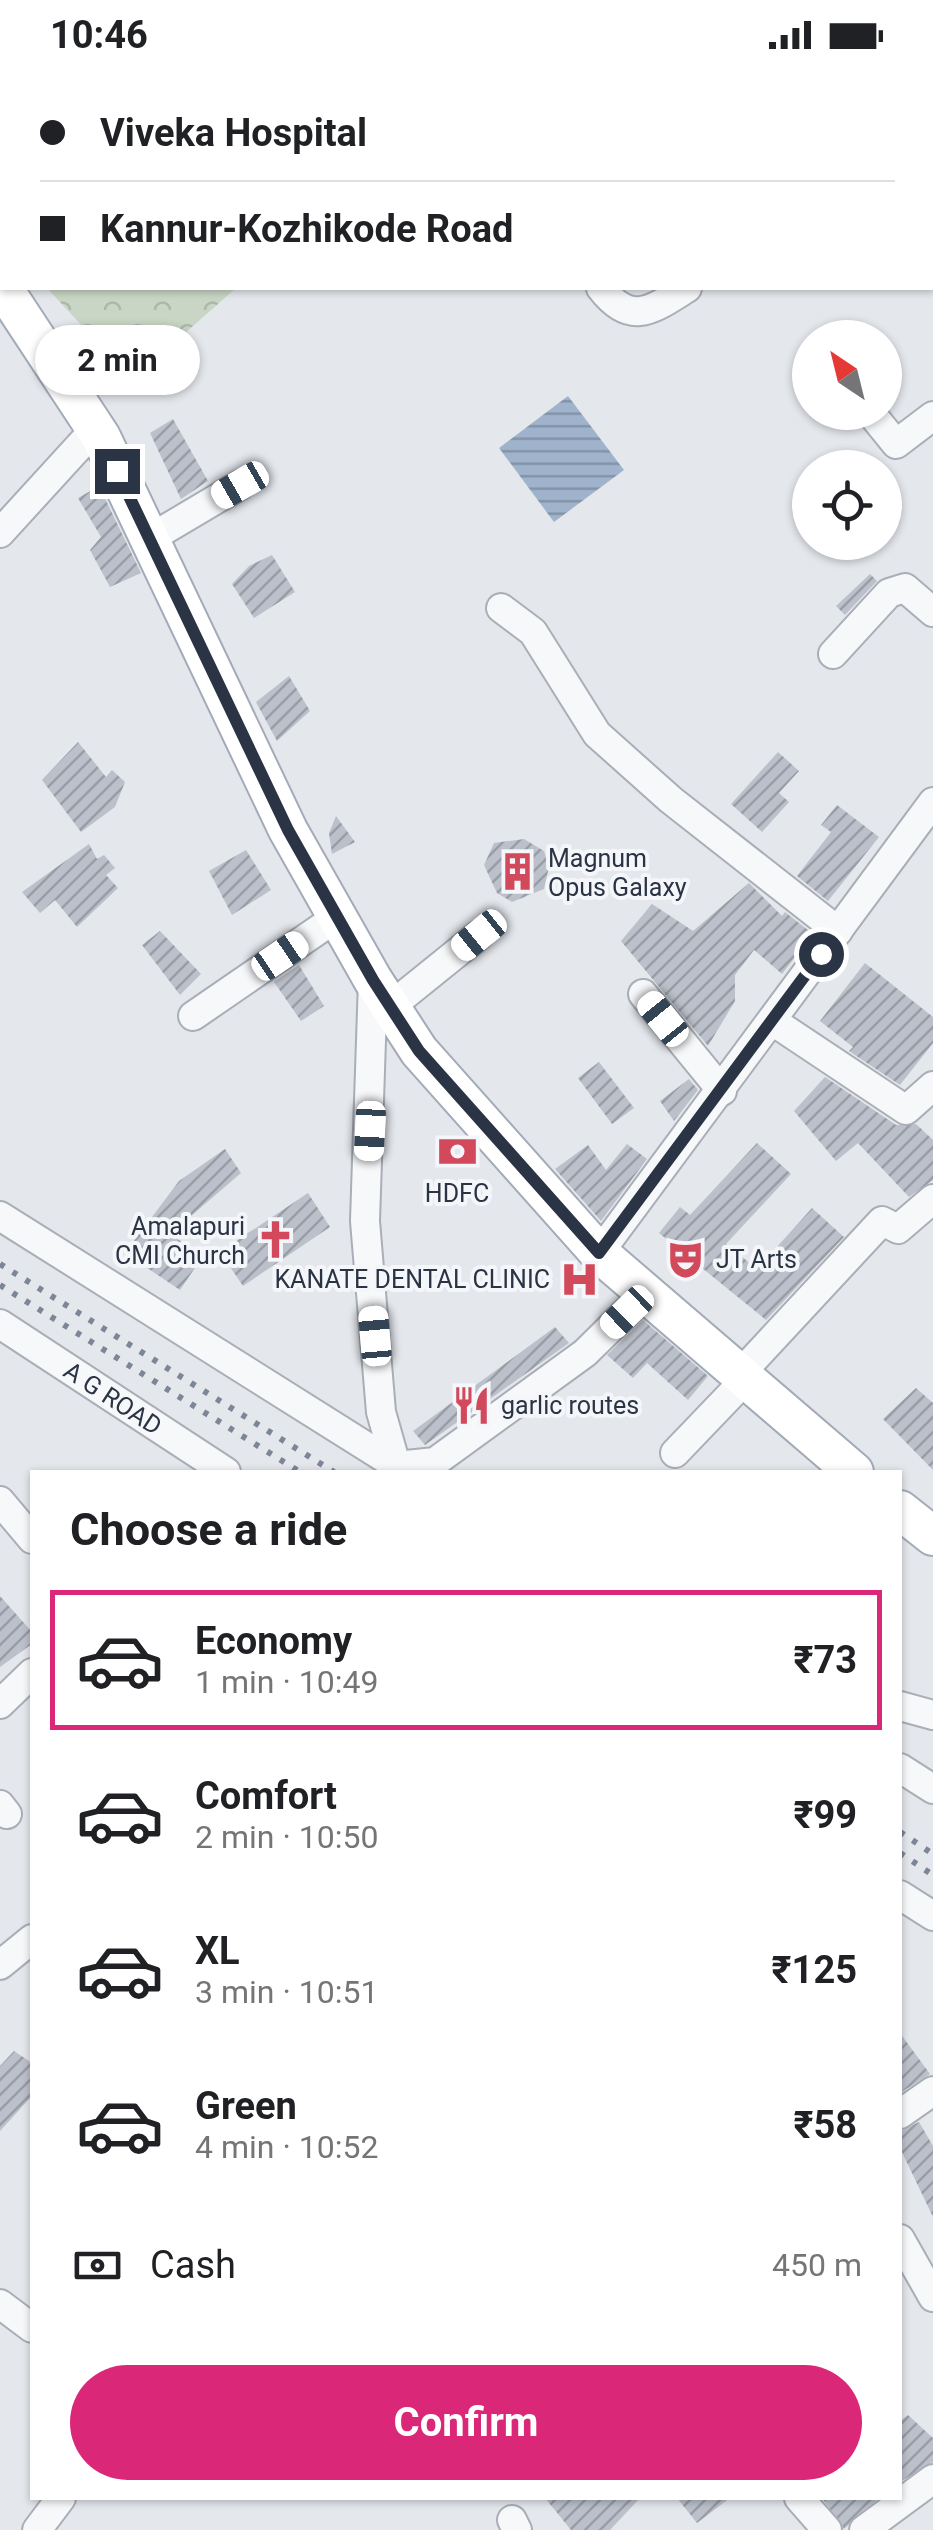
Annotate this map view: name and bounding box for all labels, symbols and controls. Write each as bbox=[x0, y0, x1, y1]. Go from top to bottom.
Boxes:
text: 10:46 bbox=[50, 13, 148, 57]
text: Viveka Hospital bbox=[100, 111, 367, 155]
text: Kannur-Kozhikode Road bbox=[100, 207, 513, 251]
north arrow bbox=[792, 320, 902, 430]
map controls bbox=[792, 320, 902, 560]
callout: 2 min bbox=[34, 326, 200, 396]
text: 2 min bbox=[77, 341, 158, 379]
route end bbox=[95, 449, 140, 494]
button: locate bbox=[792, 450, 902, 560]
car bbox=[207, 457, 273, 513]
place label: Magnum Opus Galaxy bbox=[548, 844, 687, 902]
building icon: Magnum Opus Galaxy bbox=[497, 851, 539, 893]
car bbox=[446, 904, 512, 966]
car bbox=[247, 927, 313, 985]
route start bbox=[799, 932, 844, 977]
car bbox=[632, 986, 694, 1052]
car bbox=[353, 1100, 387, 1162]
bank icon: HDFC bbox=[436, 1131, 478, 1173]
place label: HDFC bbox=[425, 1179, 489, 1208]
place label: Amalapuri CMI Church bbox=[115, 1212, 245, 1270]
church icon: Amalapuri CMI Church bbox=[254, 1219, 296, 1261]
theatre icon: JT Arts bbox=[665, 1238, 707, 1280]
place label: JT Arts bbox=[716, 1245, 797, 1274]
hospital icon: KANATE DENTAL CLINIC bbox=[559, 1258, 601, 1300]
place label: KANATE DENTAL CLINIC bbox=[274, 1265, 550, 1294]
car bbox=[595, 1280, 659, 1344]
car bbox=[357, 1305, 393, 1367]
street label: A G ROAD bbox=[59, 1355, 167, 1440]
restaurant icon: garlic routes bbox=[450, 1384, 492, 1426]
place label: garlic routes bbox=[501, 1391, 639, 1420]
text: Choose a ride bbox=[70, 1503, 347, 1556]
icon: car bbox=[75, 1615, 165, 1705]
text: Economy bbox=[195, 1619, 352, 1663]
text: ₹73 bbox=[793, 1638, 857, 1682]
text: 1 min · 10:49 bbox=[195, 1663, 378, 1701]
icon: car bbox=[75, 1770, 165, 1860]
text: Comfort bbox=[195, 1774, 337, 1818]
text: ₹99 bbox=[793, 1793, 857, 1837]
text: 2 min · 10:50 bbox=[195, 1818, 378, 1856]
icon: car bbox=[75, 1925, 165, 2015]
text: XL bbox=[195, 1929, 240, 1973]
text: ₹125 bbox=[772, 1948, 857, 1992]
text: 3 min · 10:51 bbox=[195, 1973, 378, 2011]
icon: car bbox=[75, 2080, 165, 2170]
text: Green bbox=[195, 2084, 297, 2128]
text: ₹58 bbox=[793, 2103, 857, 2147]
text: 4 min · 10:52 bbox=[195, 2128, 378, 2166]
icon: cash bbox=[70, 2238, 125, 2293]
text: Cash bbox=[150, 2243, 236, 2287]
text: 450 m bbox=[772, 2246, 862, 2284]
button: Confirm bbox=[70, 2365, 862, 2480]

